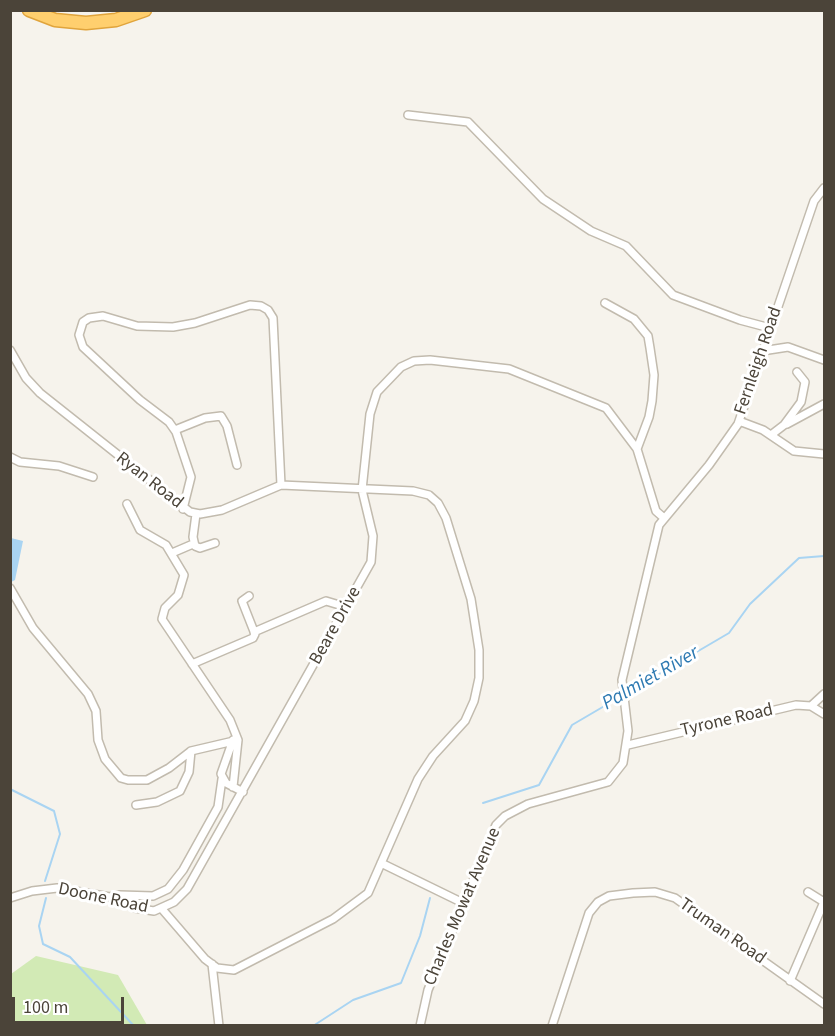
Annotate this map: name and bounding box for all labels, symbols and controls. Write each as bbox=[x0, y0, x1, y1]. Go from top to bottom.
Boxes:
street label: Fernleigh Road bbox=[730, 304, 788, 418]
street label: Ryan Road bbox=[111, 448, 187, 514]
street label: Beare Drive bbox=[306, 583, 366, 669]
water label: Palmiet River bbox=[598, 642, 704, 716]
street label: Tyrone Road bbox=[679, 700, 775, 742]
street label: Charles Mowat Avenue bbox=[420, 825, 506, 989]
street label: Doone Road bbox=[56, 879, 150, 919]
street label: Truman Road bbox=[674, 894, 770, 970]
scale bar bbox=[15, 985, 128, 1023]
text: 100 m bbox=[23, 995, 68, 1020]

